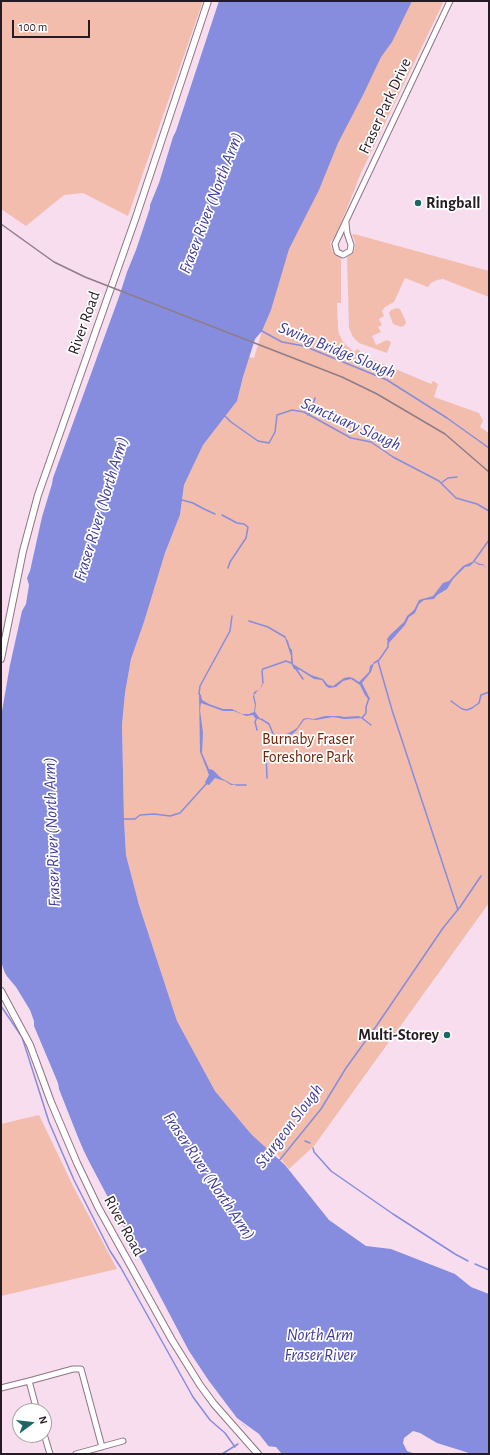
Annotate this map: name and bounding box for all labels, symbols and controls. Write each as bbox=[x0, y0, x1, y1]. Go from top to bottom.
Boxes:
scale bar bbox=[14, 12, 92, 38]
text: 100 m bbox=[19, 21, 47, 33]
street label: Fraser Park Drive bbox=[354, 55, 416, 157]
water label: Fraser River (North Arm) bbox=[175, 129, 247, 277]
place label: Ringball bbox=[426, 193, 481, 213]
marker: Ringball bbox=[413, 198, 423, 208]
street label: River Road bbox=[64, 289, 104, 357]
water label: Swing Bridge Slough bbox=[275, 317, 399, 383]
water label: Sanctuary Slough bbox=[298, 393, 404, 455]
water label: Fraser River (North Arm) bbox=[69, 434, 133, 584]
park label: Burnaby Fraser Foreshore Park bbox=[262, 729, 354, 767]
water label: Fraser River (North Arm) bbox=[39, 757, 65, 907]
place label: Multi-Storey bbox=[358, 1025, 439, 1045]
marker: Multi-Storey bbox=[442, 1030, 452, 1040]
water label: Sturgeon Slough bbox=[251, 1080, 327, 1172]
water label: Fraser River (North Arm) bbox=[159, 1108, 259, 1244]
street label: River Road bbox=[100, 1192, 148, 1260]
water label: North Arm Fraser River bbox=[285, 1325, 355, 1365]
north arrow bbox=[12, 1403, 52, 1443]
text: N bbox=[37, 1415, 49, 1425]

